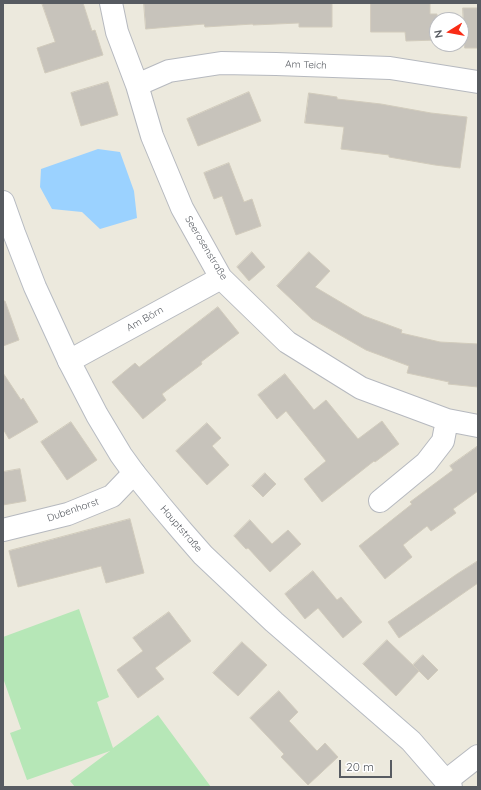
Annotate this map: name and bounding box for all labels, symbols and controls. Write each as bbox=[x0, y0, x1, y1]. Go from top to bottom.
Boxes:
north arrow bbox=[429, 12, 469, 52]
text: N bbox=[431, 29, 446, 39]
street label: Am Teich bbox=[285, 58, 327, 72]
street label: Seerosenstraße bbox=[182, 214, 230, 282]
street label: Am Börn bbox=[124, 304, 166, 334]
street label: Dubenhorst bbox=[46, 496, 100, 524]
street label: Hauptstraße bbox=[157, 503, 205, 555]
scale bar bbox=[341, 752, 394, 778]
text: 20 m bbox=[346, 759, 374, 774]

